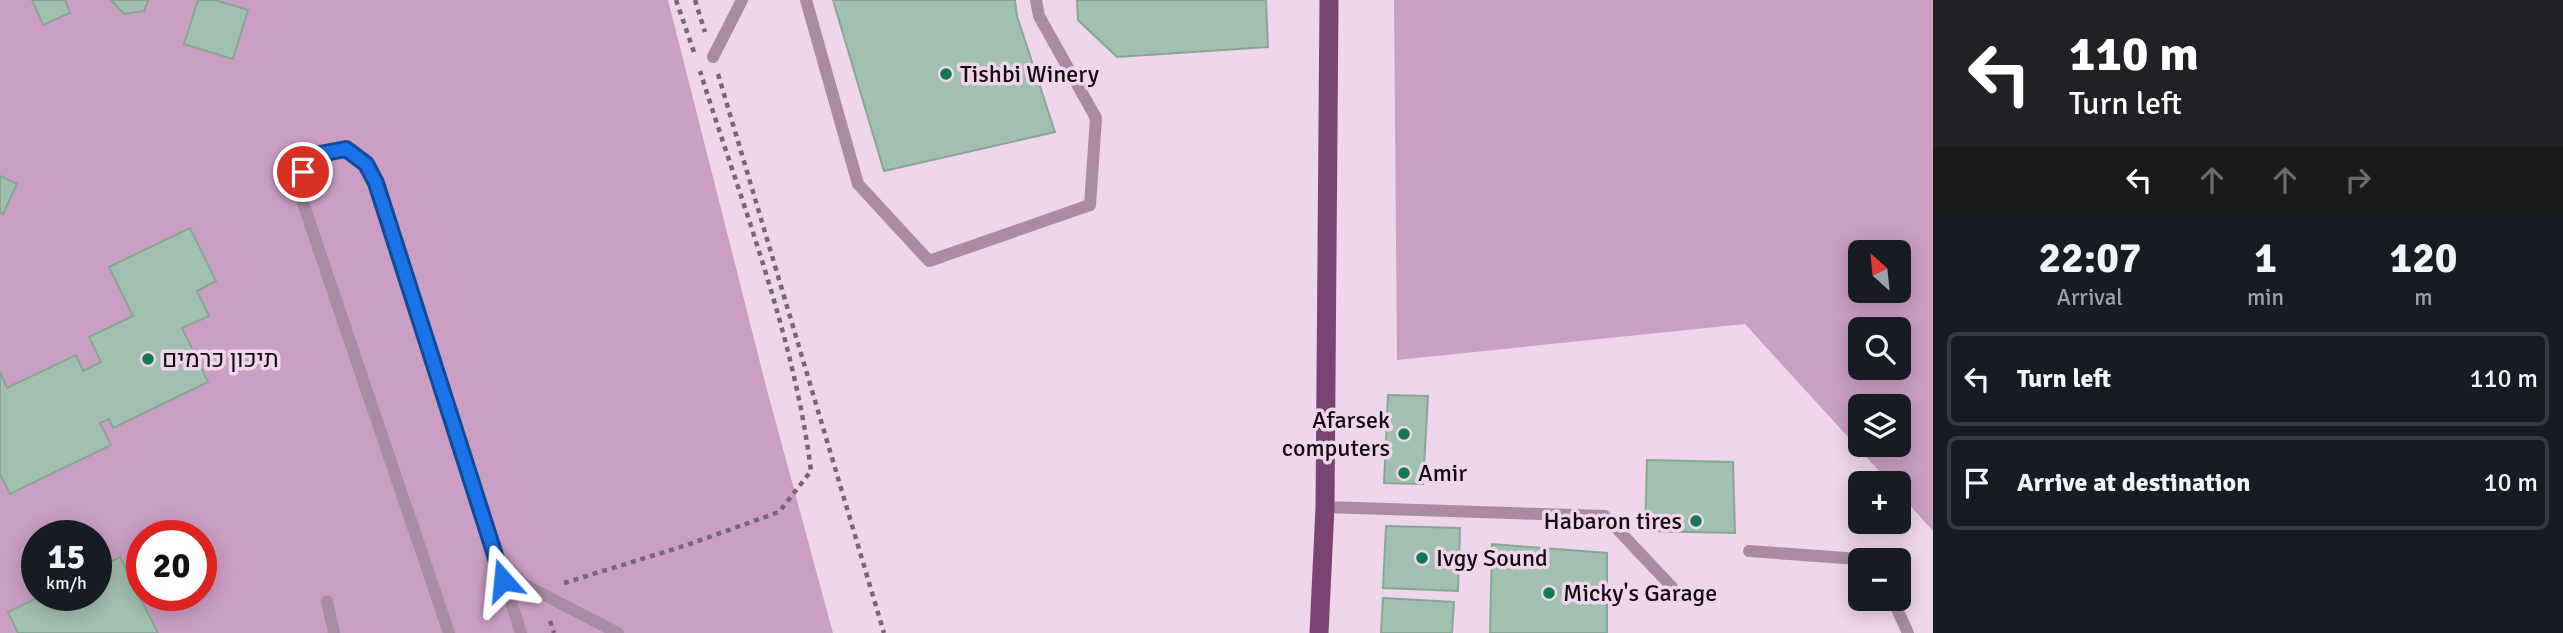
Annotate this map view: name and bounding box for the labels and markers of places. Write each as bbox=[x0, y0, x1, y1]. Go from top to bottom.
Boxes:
place label: Tishbi Winery bbox=[960, 59, 1099, 89]
marker: Tishbi Winery bbox=[938, 66, 954, 82]
pin bbox=[273, 142, 333, 202]
place label: תיכון כרמים bbox=[162, 344, 279, 374]
marker: תיכון כרמים bbox=[140, 351, 156, 367]
place label: Afarsek computers bbox=[1282, 405, 1390, 463]
marker: Afarsek computers bbox=[1396, 426, 1412, 442]
place label: Amir bbox=[1418, 458, 1467, 488]
marker: Amir bbox=[1396, 465, 1412, 481]
place label: Habaron tires bbox=[1544, 506, 1682, 536]
marker: Habaron tires bbox=[1688, 513, 1704, 529]
place label: Ivgy Sound bbox=[1436, 543, 1548, 573]
marker: Ivgy Sound bbox=[1414, 550, 1430, 566]
place label: Micky's Garage bbox=[1563, 578, 1717, 608]
marker: Micky's Garage bbox=[1541, 585, 1557, 601]

